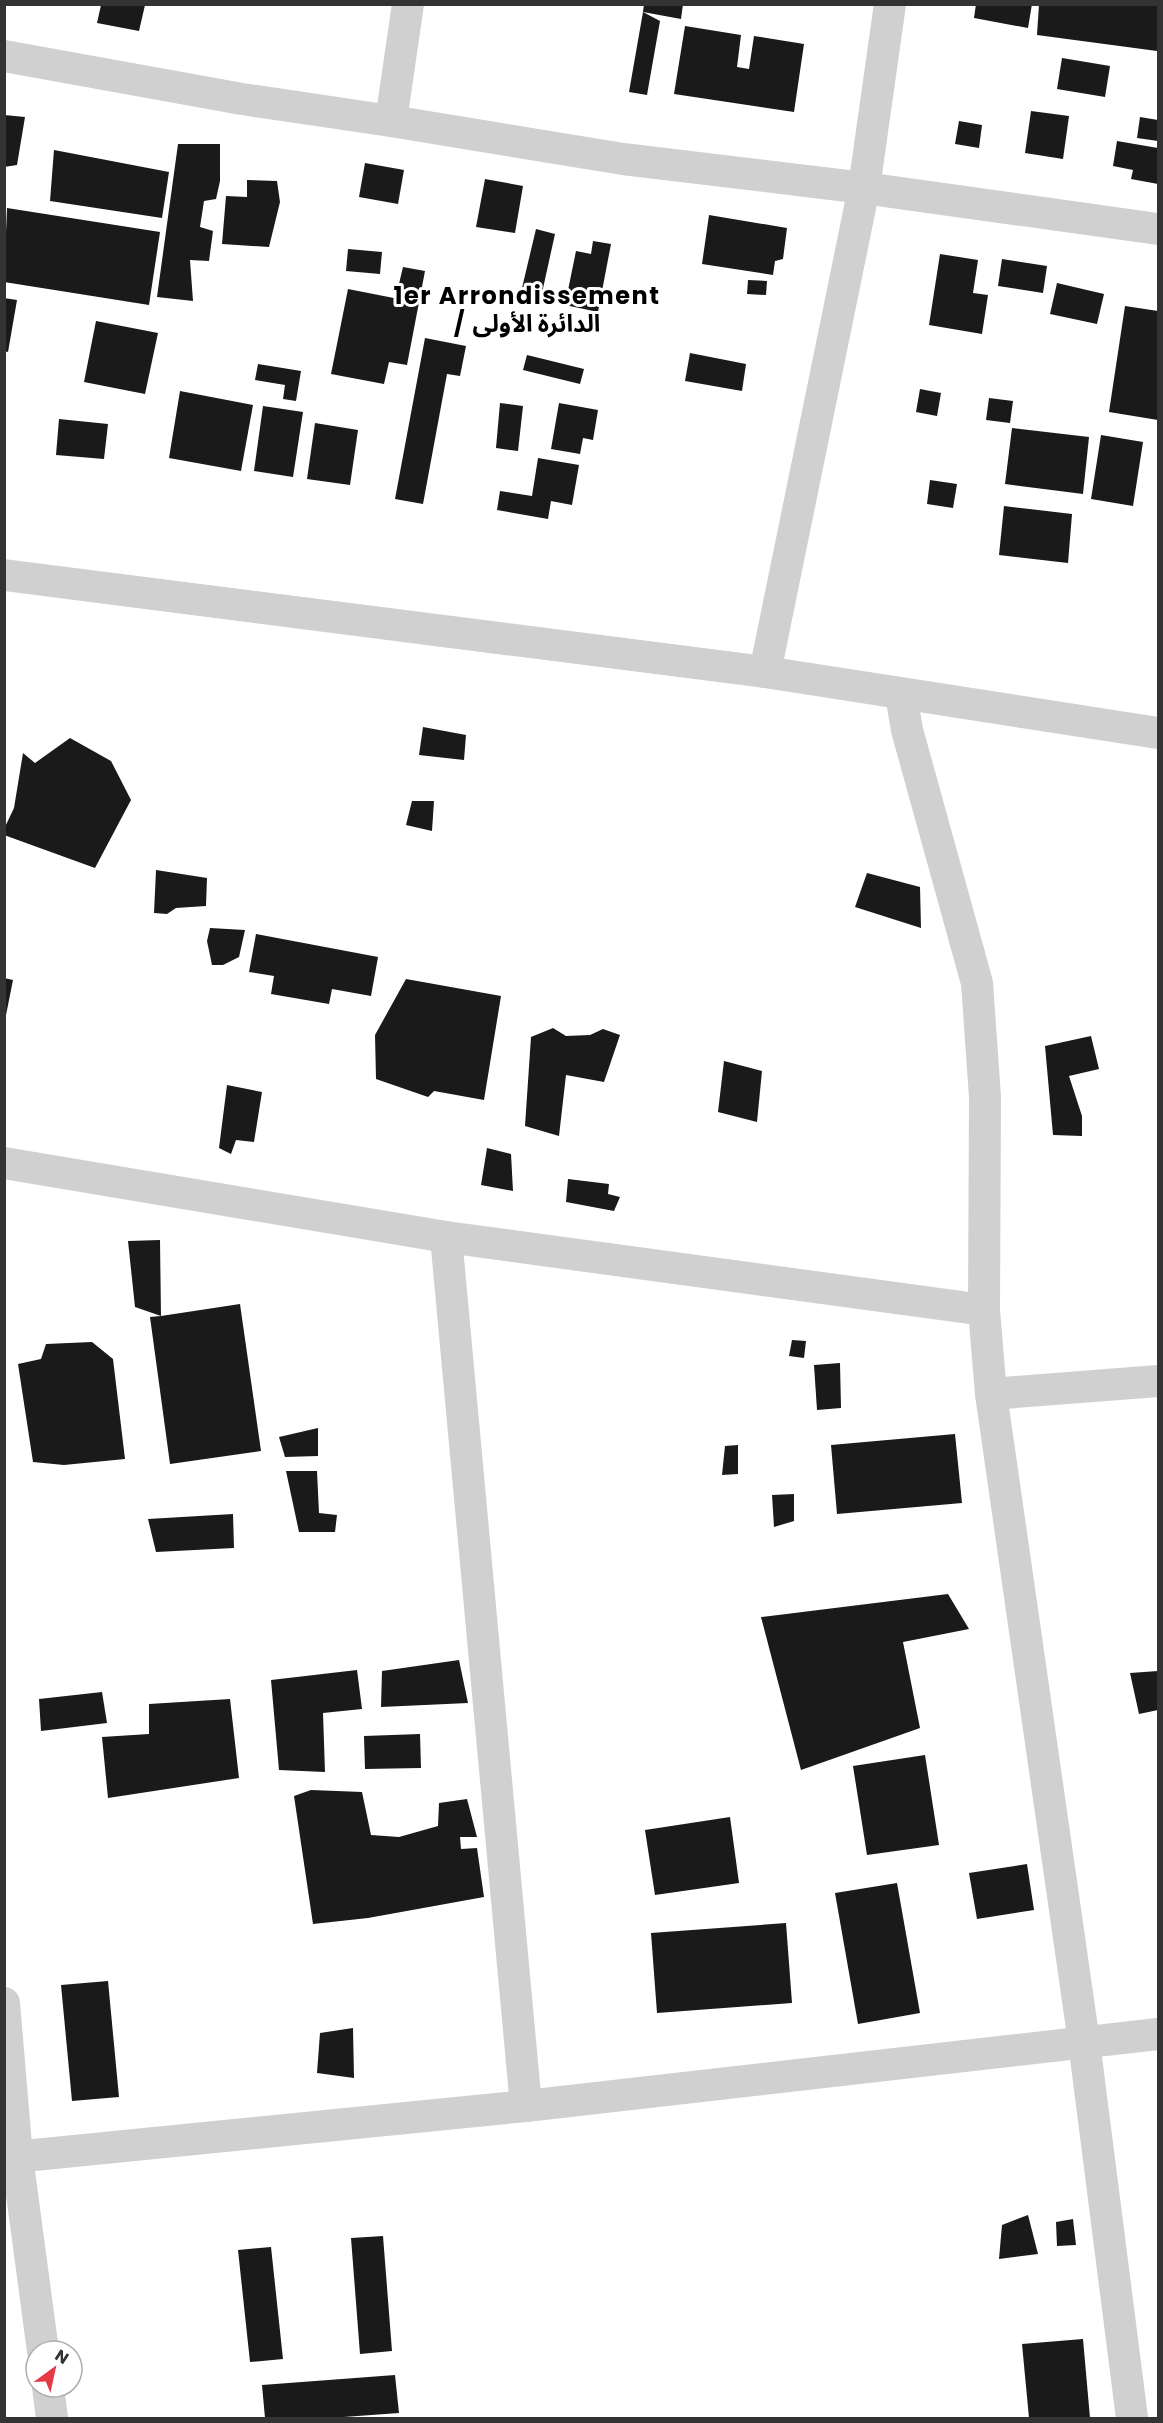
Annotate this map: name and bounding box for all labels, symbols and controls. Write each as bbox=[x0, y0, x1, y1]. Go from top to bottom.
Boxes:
district label: 1er Arrondissement / الدائرة الأولى bbox=[394, 279, 660, 340]
north arrow bbox=[24, 2339, 84, 2399]
text: N bbox=[51, 2344, 73, 2370]

